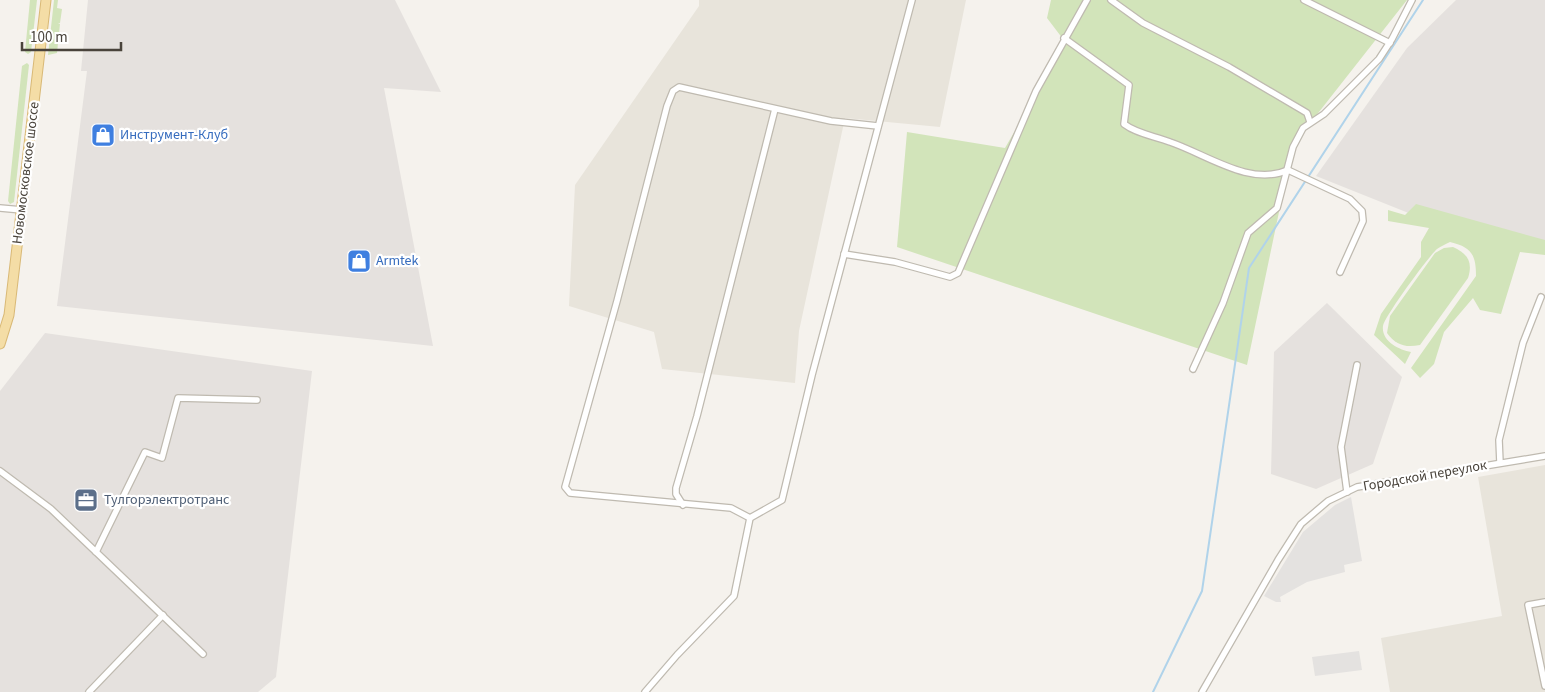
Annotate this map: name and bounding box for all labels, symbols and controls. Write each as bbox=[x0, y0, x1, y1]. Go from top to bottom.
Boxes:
scale bar bbox=[22, 20, 121, 52]
text: 100 m bbox=[30, 27, 68, 48]
street label: Новомосковское шоссе bbox=[7, 101, 45, 245]
shop icon: Инструмент-Клуб bbox=[90, 122, 116, 148]
place label: Инструмент-Клуб bbox=[120, 125, 228, 145]
shop icon: Armtek bbox=[346, 248, 372, 274]
place label: Armtek bbox=[376, 251, 419, 271]
street label: Городской переулок bbox=[1362, 455, 1488, 497]
office icon: Тулгорэлектротранс bbox=[73, 487, 99, 513]
place label: Тулгорэлектротранс bbox=[104, 490, 230, 510]

